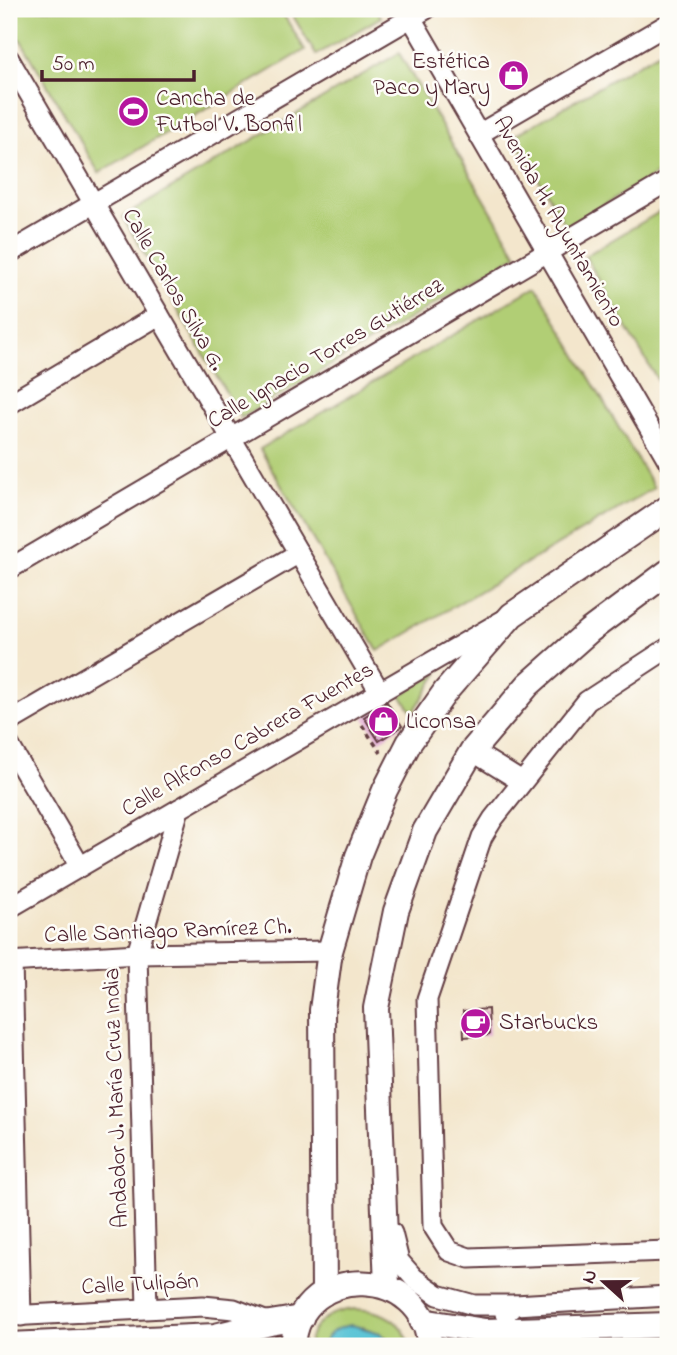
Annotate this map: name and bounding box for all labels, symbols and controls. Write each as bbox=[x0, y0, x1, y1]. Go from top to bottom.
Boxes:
scale bar bbox=[42, 38, 194, 82]
place label: Estética Paco y Mary bbox=[373, 46, 490, 107]
text: 50 m bbox=[52, 50, 95, 80]
shop icon: Estética Paco y Mary bbox=[496, 58, 530, 92]
place label: Cancha de Futbol V. Bonfil bbox=[155, 83, 302, 142]
sports icon: Cancha de Futbol V. Bonfil bbox=[116, 95, 150, 129]
street label: Avenida H. Ayuntamiento bbox=[482, 110, 632, 335]
street label: Calle Carlos Silva G. bbox=[113, 202, 233, 378]
street label: Calle Ignacio Torres Gutiérrez bbox=[202, 270, 451, 439]
street label: Calle Alfonso Cabrera Fuentes bbox=[116, 654, 380, 826]
shop icon: Liconsa bbox=[366, 705, 400, 739]
place label: Liconsa bbox=[406, 706, 476, 739]
street label: Calle Santiago Ramírez Ch. bbox=[44, 911, 293, 954]
street label: Andador J. María Cruz India bbox=[96, 967, 138, 1229]
cafe icon: Starbucks bbox=[459, 1006, 493, 1040]
place label: Starbucks bbox=[499, 1007, 598, 1040]
north arrow bbox=[568, 1246, 638, 1316]
street label: Calle Tulipán bbox=[81, 1265, 199, 1305]
text: N bbox=[576, 1266, 605, 1288]

